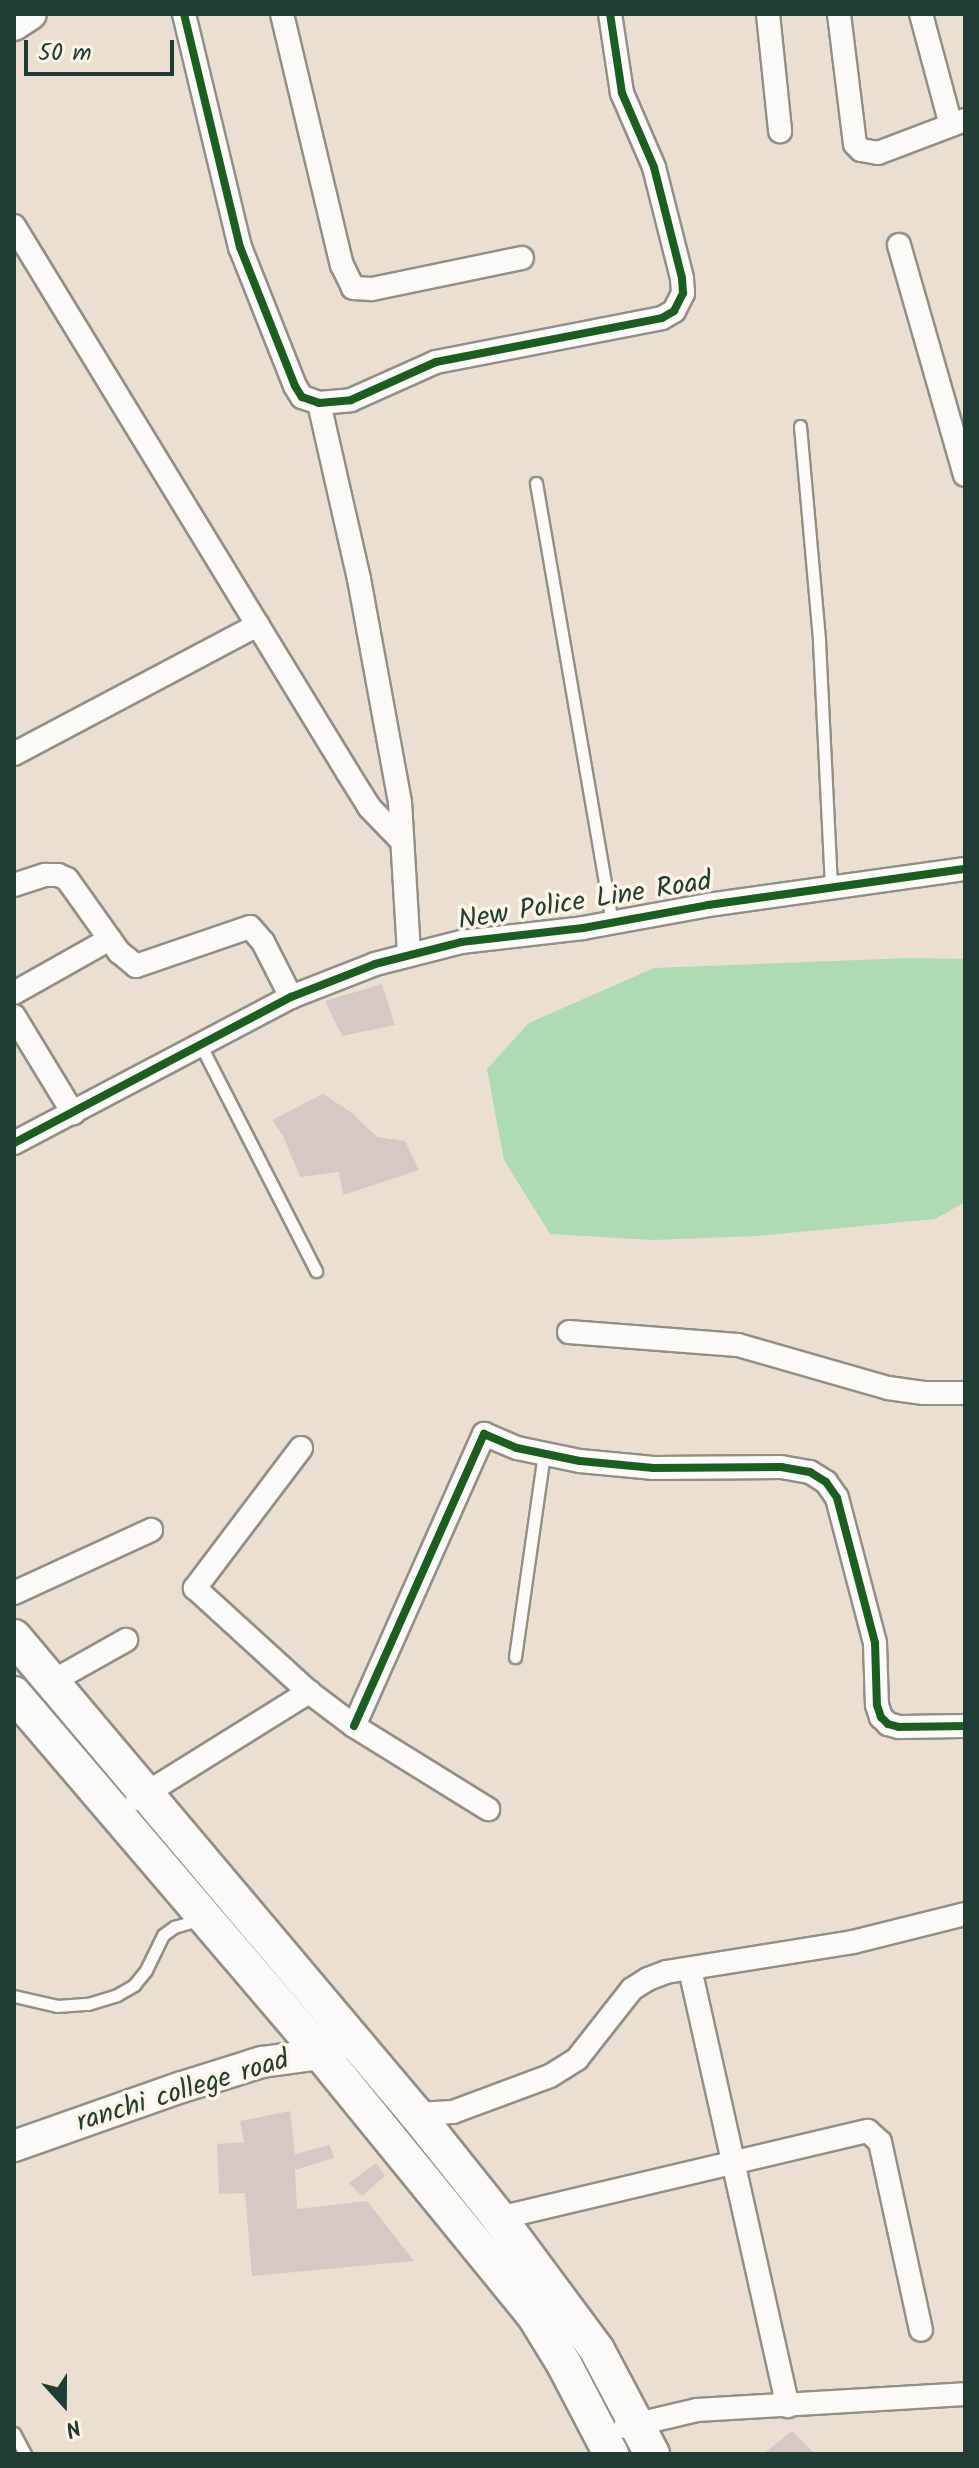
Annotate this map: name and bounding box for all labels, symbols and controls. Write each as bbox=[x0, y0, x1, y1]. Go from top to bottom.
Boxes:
scale bar bbox=[28, 24, 178, 74]
text: 50 m bbox=[38, 34, 92, 73]
street label: New Police Line Road bbox=[456, 865, 714, 939]
street label: ranchi college road bbox=[73, 2044, 293, 2140]
north arrow bbox=[24, 2364, 104, 2444]
text: N bbox=[60, 2408, 86, 2446]

